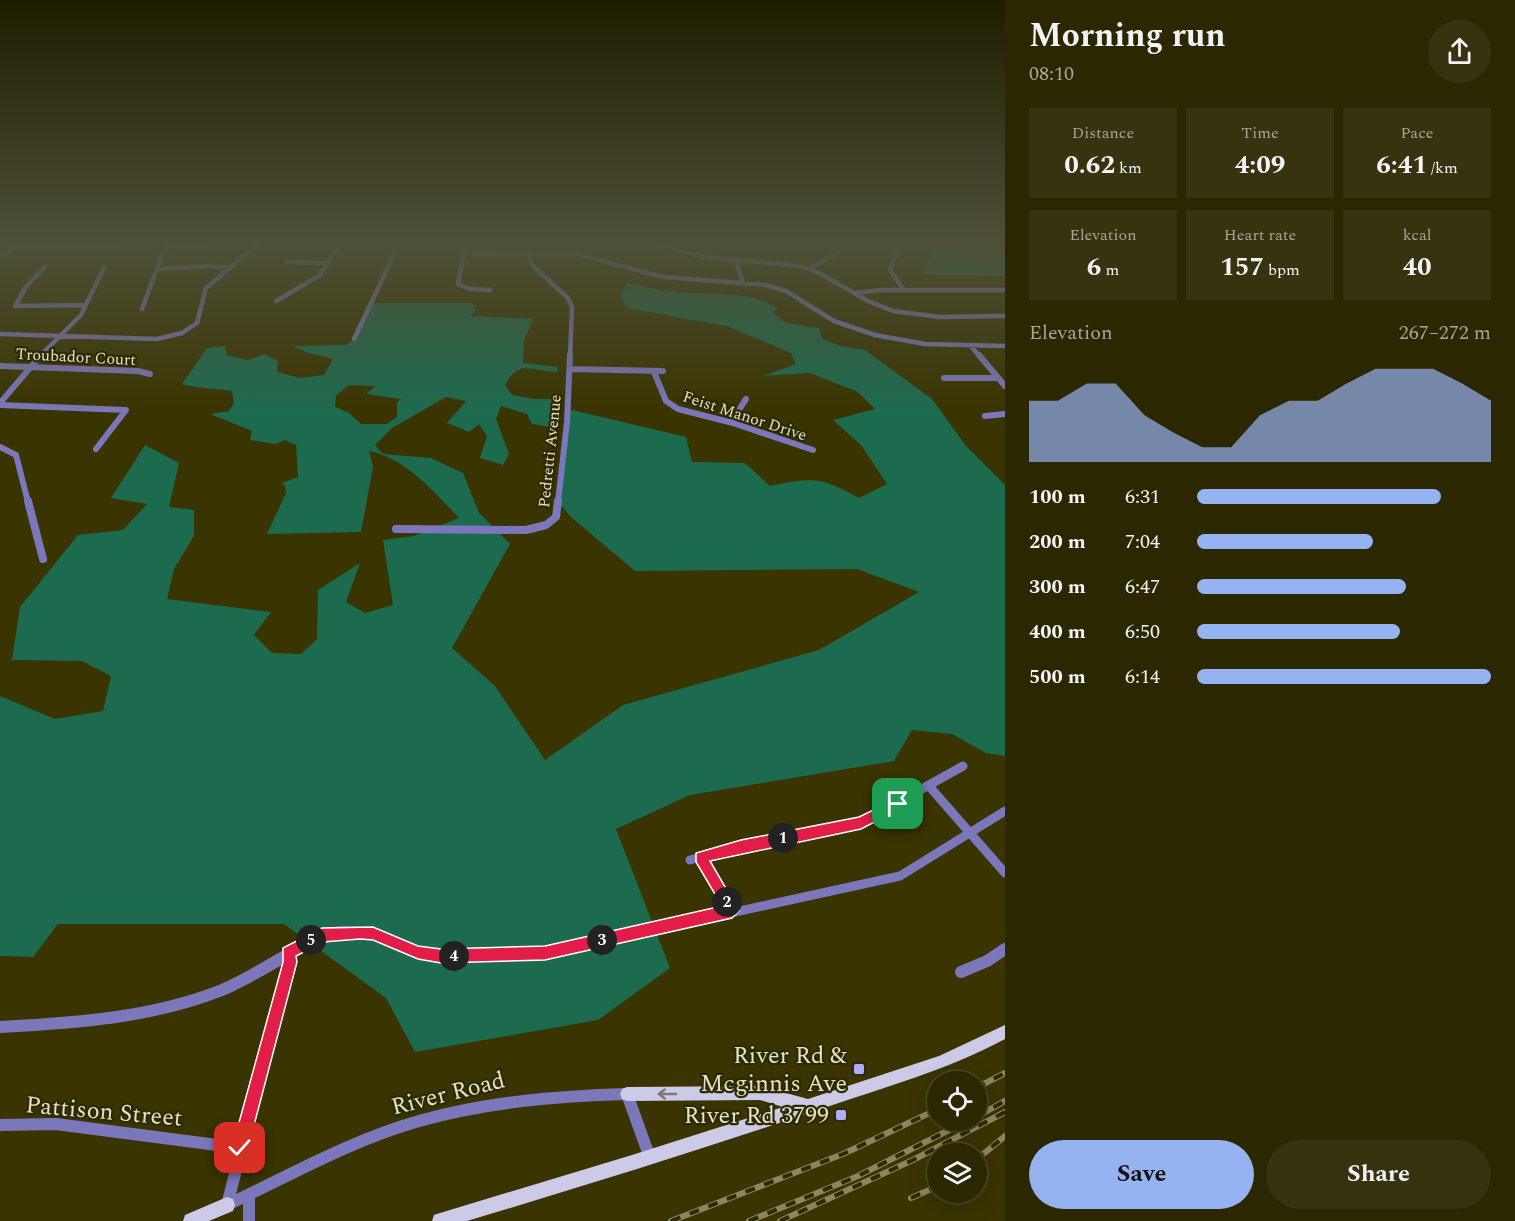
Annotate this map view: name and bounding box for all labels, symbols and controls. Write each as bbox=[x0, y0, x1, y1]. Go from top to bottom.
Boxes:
text: Morning run bbox=[1029, 11, 1226, 61]
button: share bbox=[1428, 20, 1491, 83]
text: 08:10 bbox=[1029, 59, 1074, 89]
text: Distance bbox=[1072, 121, 1134, 145]
text: Time bbox=[1241, 121, 1279, 145]
text: Pace bbox=[1400, 121, 1434, 145]
text: 0.62 bbox=[1064, 145, 1115, 185]
text: 4:09 bbox=[1235, 145, 1285, 185]
text: 6:41 bbox=[1376, 145, 1427, 185]
text: km bbox=[1115, 156, 1142, 180]
text: /km bbox=[1427, 156, 1458, 180]
text: Elevation bbox=[1069, 223, 1137, 247]
text: Heart rate bbox=[1224, 223, 1296, 247]
text: kcal bbox=[1403, 223, 1431, 247]
text: 6 bbox=[1087, 247, 1101, 287]
text: 157 bbox=[1220, 247, 1264, 287]
text: 40 bbox=[1402, 247, 1432, 287]
text: m bbox=[1101, 258, 1119, 282]
text: bpm bbox=[1264, 258, 1300, 282]
text: Elevation bbox=[1029, 318, 1113, 348]
text: 267–272 m bbox=[1399, 318, 1491, 348]
street label: Troubador Court bbox=[15, 342, 137, 372]
street label: Feist Manor Drive bbox=[680, 385, 810, 447]
street label: Pedretti Avenue bbox=[532, 393, 568, 509]
text: 100 m bbox=[1029, 482, 1086, 512]
text: 6:31 bbox=[1125, 482, 1160, 512]
text: 200 m bbox=[1029, 527, 1086, 557]
text: 7:04 bbox=[1125, 527, 1160, 557]
text: 300 m bbox=[1029, 572, 1086, 602]
text: 6:47 bbox=[1125, 572, 1160, 602]
text: 400 m bbox=[1029, 617, 1086, 647]
text: 6:50 bbox=[1125, 617, 1160, 647]
text: 500 m bbox=[1029, 662, 1086, 692]
text: 6:14 bbox=[1125, 662, 1160, 692]
pin bbox=[872, 778, 923, 829]
icon: arrive bbox=[881, 787, 914, 820]
pin: 1 bbox=[768, 823, 798, 853]
text: 1 bbox=[779, 826, 787, 850]
pin: 2 bbox=[712, 887, 742, 917]
text: 2 bbox=[723, 890, 731, 914]
pin: 5 bbox=[296, 925, 326, 955]
pin: 3 bbox=[587, 925, 617, 955]
text: 5 bbox=[307, 928, 315, 952]
text: 3 bbox=[598, 928, 606, 952]
pin: 4 bbox=[439, 941, 469, 971]
text: 4 bbox=[450, 944, 458, 968]
place label: River Rd & Mcginnis Ave bbox=[700, 1038, 847, 1102]
street label: River Road bbox=[388, 1062, 509, 1125]
marker: River Rd & Mcginnis Ave bbox=[852, 1062, 866, 1076]
map controls bbox=[927, 1071, 987, 1203]
button: locate bbox=[927, 1071, 987, 1131]
street label: Pattison Street bbox=[24, 1087, 184, 1137]
one-way arrow bbox=[658, 1088, 678, 1100]
place label: River Rd 3799 bbox=[684, 1098, 829, 1134]
marker: River Rd 3799 bbox=[834, 1108, 848, 1122]
pin bbox=[214, 1122, 265, 1173]
icon: check bbox=[223, 1131, 256, 1164]
button: Save bbox=[1029, 1140, 1254, 1209]
button: Share bbox=[1266, 1140, 1491, 1209]
button: layers bbox=[927, 1143, 987, 1203]

